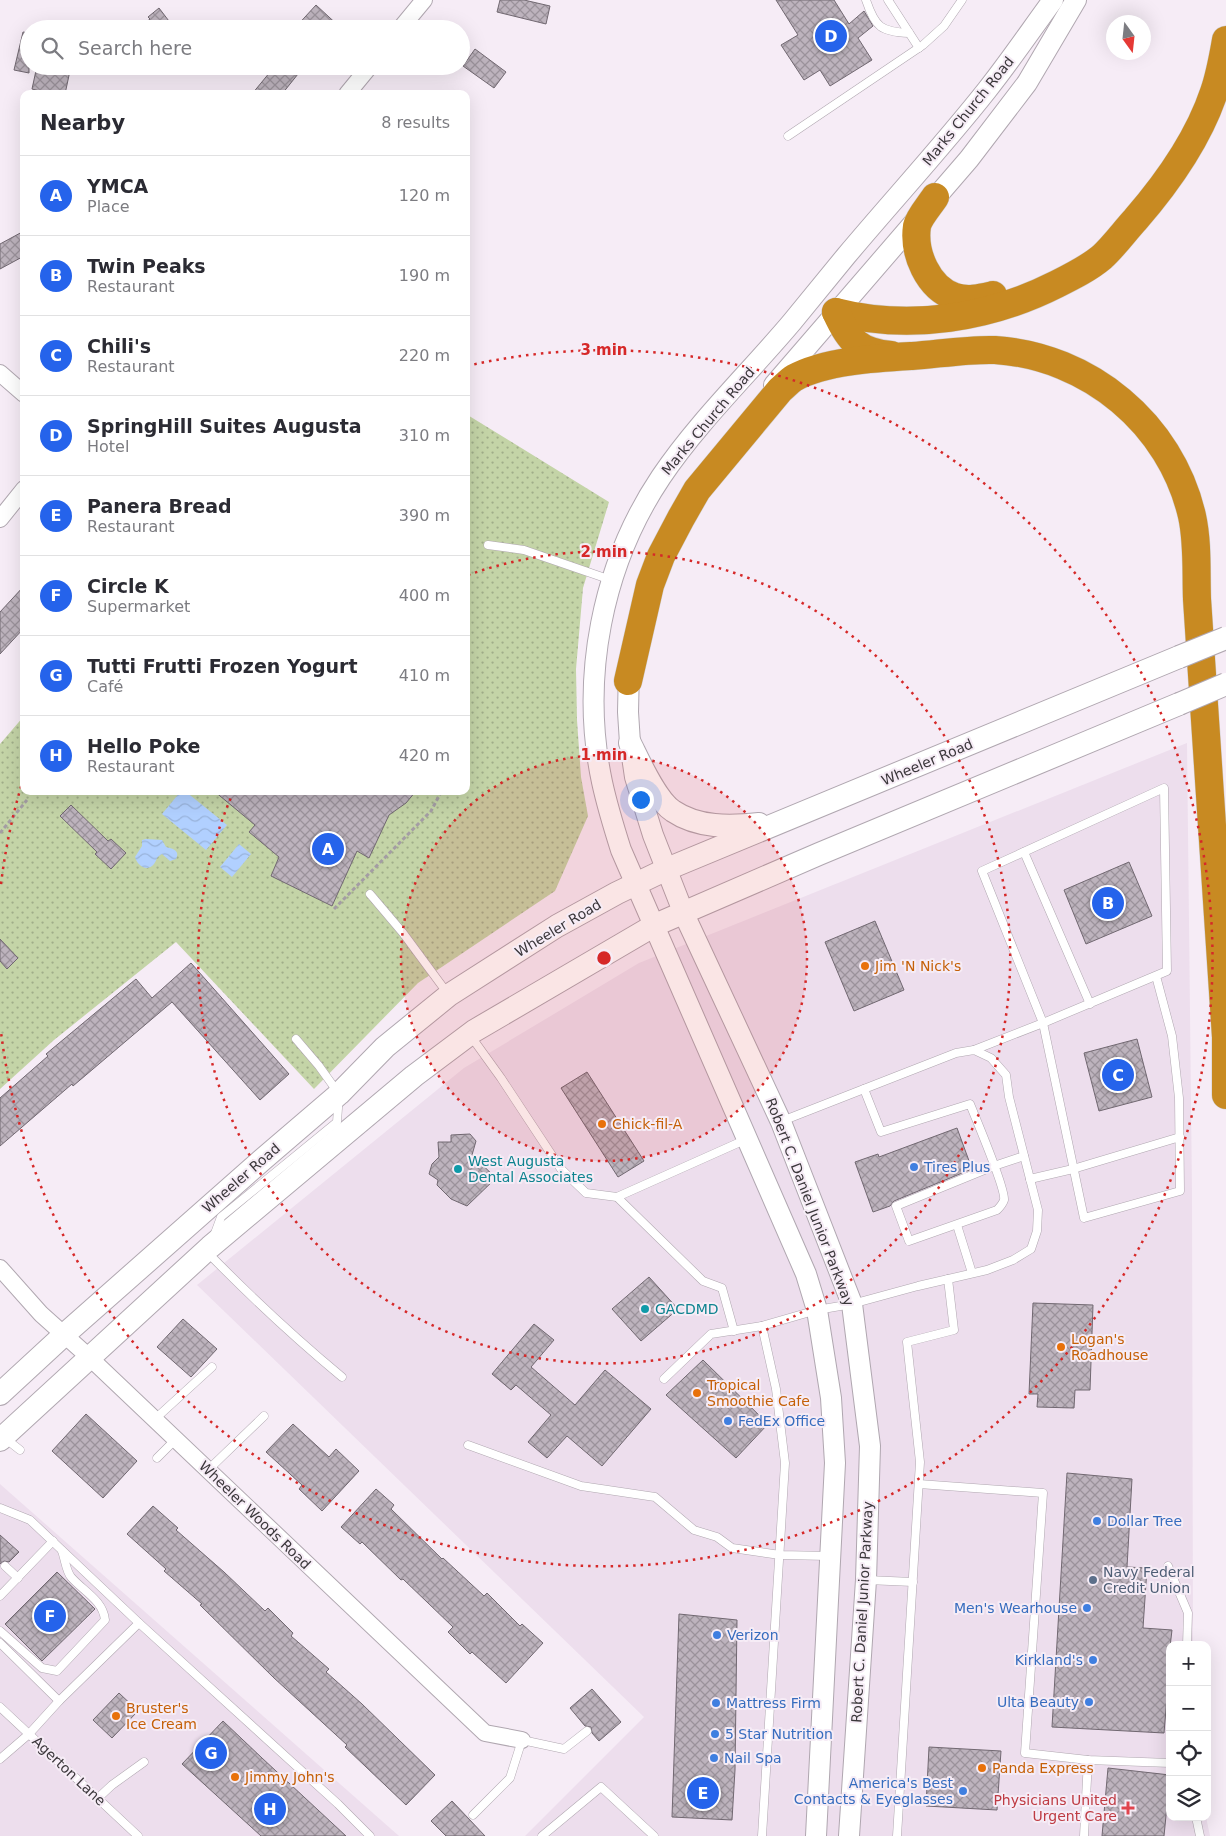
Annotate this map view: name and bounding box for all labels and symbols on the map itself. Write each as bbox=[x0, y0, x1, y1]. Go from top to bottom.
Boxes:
north arrow bbox=[1106, 15, 1151, 60]
pin: D bbox=[815, 17, 847, 55]
street label: Marks Church Road bbox=[919, 53, 1017, 169]
text: 3 min bbox=[580, 341, 628, 359]
street label: Marks Church Road bbox=[658, 364, 758, 478]
text: 2 min bbox=[580, 543, 628, 561]
street label: Wheeler Road bbox=[879, 736, 975, 788]
text: 1 min bbox=[580, 746, 628, 764]
your location bbox=[628, 787, 654, 813]
pin: A bbox=[312, 830, 344, 868]
pin: B bbox=[1092, 884, 1124, 922]
street label: Wheeler Road bbox=[512, 896, 604, 960]
centre of rings bbox=[595, 949, 613, 967]
place label: Jim 'N Nick's bbox=[874, 958, 961, 974]
marker: Jim 'N Nick's bbox=[859, 960, 871, 972]
pin: C bbox=[1102, 1056, 1134, 1094]
street label: Robert C. Daniel Junior Parkway bbox=[763, 1096, 857, 1308]
place label: Chick-fil-A bbox=[612, 1116, 683, 1132]
marker: Chick-fil-A bbox=[596, 1118, 608, 1130]
street label: Wheeler Road bbox=[199, 1140, 283, 1216]
place label: West Augusta Dental Associates bbox=[468, 1153, 593, 1185]
place label: Tires Plus bbox=[923, 1159, 990, 1175]
marker: Tires Plus bbox=[908, 1161, 920, 1173]
marker: West Augusta Dental Associates bbox=[452, 1163, 464, 1175]
place label: GACDMD bbox=[655, 1301, 719, 1317]
marker: GACDMD bbox=[639, 1303, 651, 1315]
place label: Logan's Roadhouse bbox=[1071, 1331, 1148, 1363]
marker: Logan's Roadhouse bbox=[1055, 1341, 1067, 1353]
place label: Tropical Smoothie Cafe bbox=[706, 1377, 810, 1409]
marker: Tropical Smoothie Cafe bbox=[691, 1387, 703, 1399]
place label: FedEx Office bbox=[738, 1413, 825, 1429]
marker: FedEx Office bbox=[722, 1415, 734, 1427]
street label: Wheeler Woods Road bbox=[196, 1458, 314, 1572]
street label: Robert C. Daniel Junior Parkway bbox=[848, 1501, 876, 1723]
place label: Dollar Tree bbox=[1107, 1513, 1182, 1529]
marker: Dollar Tree bbox=[1091, 1515, 1103, 1527]
place label: Navy Federal Credit Union bbox=[1103, 1564, 1195, 1596]
marker: Navy Federal Credit Union bbox=[1087, 1574, 1099, 1586]
pin: F bbox=[34, 1597, 66, 1635]
place label: Men's Wearhouse bbox=[954, 1600, 1077, 1616]
marker: Men's Wearhouse bbox=[1081, 1602, 1093, 1614]
place label: Verizon bbox=[727, 1627, 779, 1643]
marker: Verizon bbox=[711, 1629, 723, 1641]
place label: Kirkland's bbox=[1015, 1652, 1083, 1668]
marker: Kirkland's bbox=[1087, 1654, 1099, 1666]
place label: Ulta Beauty bbox=[997, 1694, 1079, 1710]
place label: Mattress Firm bbox=[726, 1695, 821, 1711]
marker: Ulta Beauty bbox=[1083, 1696, 1095, 1708]
marker: Mattress Firm bbox=[710, 1697, 722, 1709]
place label: Bruster's Ice Cream bbox=[126, 1700, 197, 1732]
marker: Bruster's Ice Cream bbox=[110, 1710, 122, 1722]
place label: 5 Star Nutrition bbox=[725, 1726, 833, 1742]
marker: 5 Star Nutrition bbox=[709, 1728, 721, 1740]
street label: Agerton Lane bbox=[29, 1733, 109, 1809]
pin: G bbox=[195, 1734, 227, 1772]
place label: Nail Spa bbox=[724, 1750, 782, 1766]
marker: Nail Spa bbox=[708, 1752, 720, 1764]
place label: Panda Express bbox=[992, 1760, 1094, 1776]
marker: Panda Express bbox=[976, 1762, 988, 1774]
place label: Jimmy John's bbox=[244, 1769, 335, 1785]
marker: Jimmy John's bbox=[229, 1771, 241, 1783]
pin: E bbox=[687, 1774, 719, 1812]
place label: America's Best Contacts & Eyeglasses bbox=[794, 1775, 954, 1807]
marker: America's Best Contacts & Eyeglasses bbox=[957, 1785, 969, 1797]
pin: H bbox=[254, 1790, 286, 1828]
place label: Physicians United Urgent Care bbox=[993, 1792, 1117, 1824]
marker: Physicians United Urgent Care bbox=[1121, 1801, 1135, 1815]

